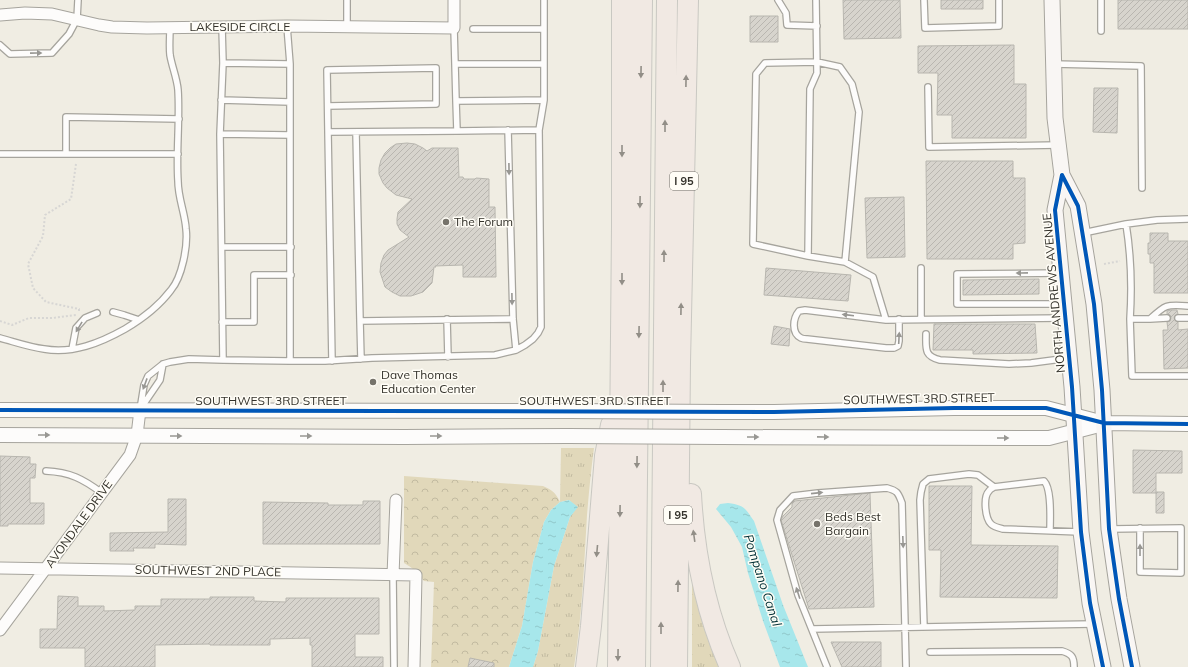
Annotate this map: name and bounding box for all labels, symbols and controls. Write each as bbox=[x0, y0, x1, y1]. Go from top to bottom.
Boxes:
street label: LAKESIDE CIRCLE bbox=[190, 19, 290, 34]
one-way arrow bbox=[30, 50, 43, 56]
one-way arrow bbox=[638, 66, 644, 79]
one-way arrow bbox=[683, 74, 689, 87]
one-way arrow bbox=[662, 120, 669, 132]
one-way arrow bbox=[619, 145, 625, 158]
one-way arrow bbox=[505, 163, 512, 175]
road number: I 95 bbox=[670, 172, 698, 190]
one-way arrow bbox=[637, 196, 643, 209]
street label: NORTH ANDREWS AVENUE bbox=[1039, 213, 1068, 373]
place label: The Forum bbox=[454, 214, 513, 229]
marker: The Forum bbox=[441, 217, 451, 227]
one-way arrow bbox=[661, 249, 667, 262]
one-way arrow bbox=[1015, 270, 1028, 276]
one-way arrow bbox=[619, 273, 625, 286]
one-way arrow bbox=[509, 293, 515, 306]
one-way arrow bbox=[678, 302, 684, 315]
one-way arrow bbox=[842, 312, 854, 318]
one-way arrow bbox=[75, 321, 82, 332]
one-way arrow bbox=[635, 326, 642, 338]
one-way arrow bbox=[895, 332, 902, 344]
place label: Dave Thomas Education Center bbox=[381, 367, 476, 396]
marker: Dave Thomas Education Center bbox=[368, 377, 378, 387]
one-way arrow bbox=[142, 379, 148, 391]
one-way arrow bbox=[660, 379, 666, 392]
street label: SOUTHWEST 3RD STREET bbox=[843, 390, 996, 407]
street label: SOUTHWEST 3RD STREET bbox=[195, 393, 348, 408]
street label: SOUTHWEST 3RD STREET bbox=[519, 393, 672, 408]
one-way arrow bbox=[38, 432, 51, 438]
one-way arrow bbox=[170, 432, 182, 439]
one-way arrow bbox=[300, 433, 313, 439]
one-way arrow bbox=[430, 433, 443, 439]
one-way arrow bbox=[747, 434, 760, 440]
one-way arrow bbox=[817, 434, 830, 440]
one-way arrow bbox=[997, 435, 1010, 441]
one-way arrow bbox=[634, 456, 640, 469]
street label: AVONDALE DRIVE bbox=[42, 477, 115, 570]
one-way arrow bbox=[811, 490, 823, 496]
one-way arrow bbox=[617, 505, 623, 518]
road number: I 95 bbox=[664, 506, 692, 524]
place label: Beds Best Bargain bbox=[825, 509, 881, 538]
marker: Beds Best Bargain bbox=[812, 519, 822, 529]
one-way arrow bbox=[691, 530, 697, 542]
water label: Pompano Canal bbox=[741, 532, 786, 629]
one-way arrow bbox=[900, 536, 907, 548]
one-way arrow bbox=[1137, 543, 1143, 556]
one-way arrow bbox=[594, 545, 601, 557]
street label: SOUTHWEST 2ND PLACE bbox=[135, 562, 281, 579]
one-way arrow bbox=[675, 579, 681, 592]
one-way arrow bbox=[794, 586, 800, 598]
one-way arrow bbox=[658, 621, 664, 634]
one-way arrow bbox=[615, 649, 621, 662]

